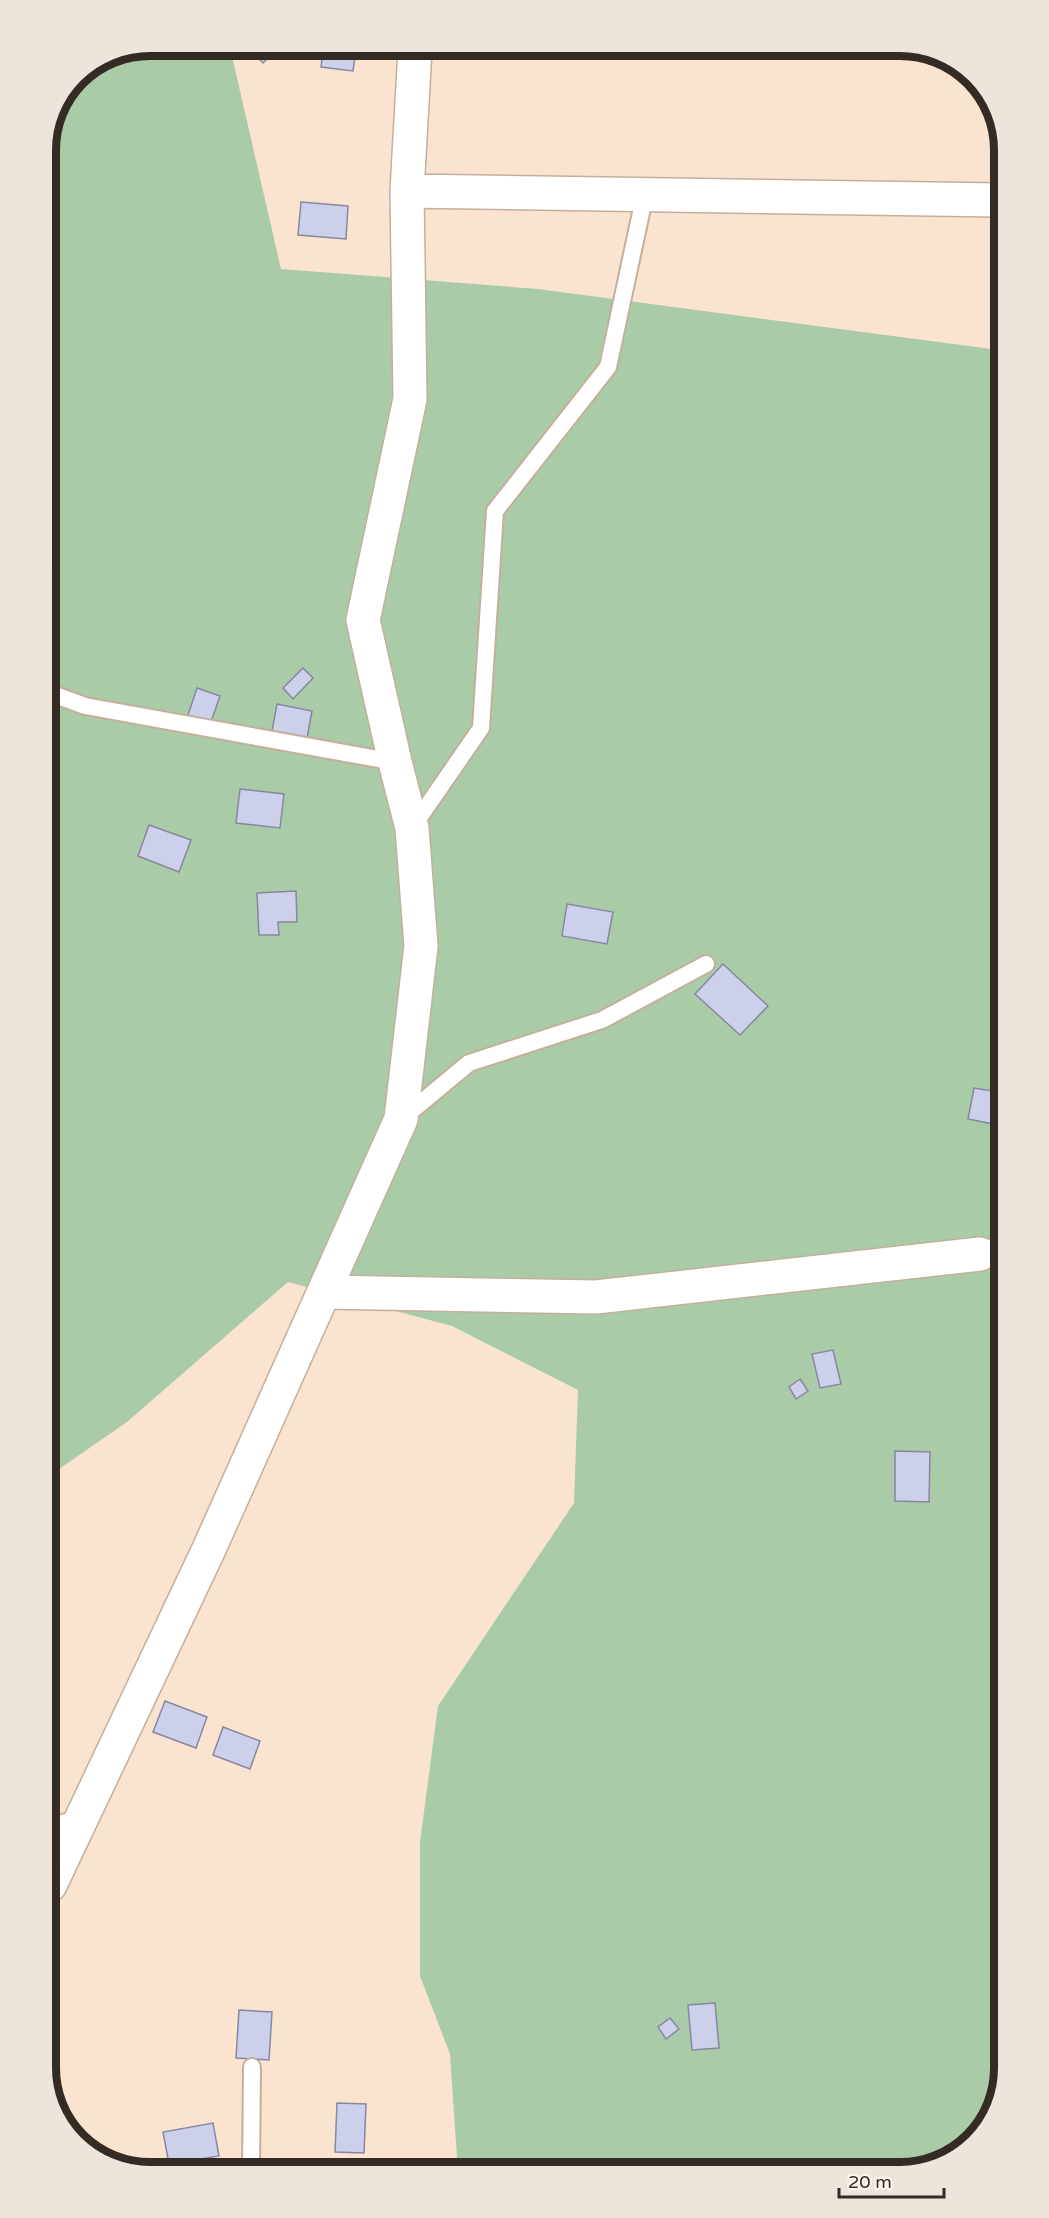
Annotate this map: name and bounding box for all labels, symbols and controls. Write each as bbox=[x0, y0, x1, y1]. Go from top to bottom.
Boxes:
scale bar bbox=[839, 2161, 944, 2199]
text: 20 m bbox=[848, 2171, 892, 2193]

